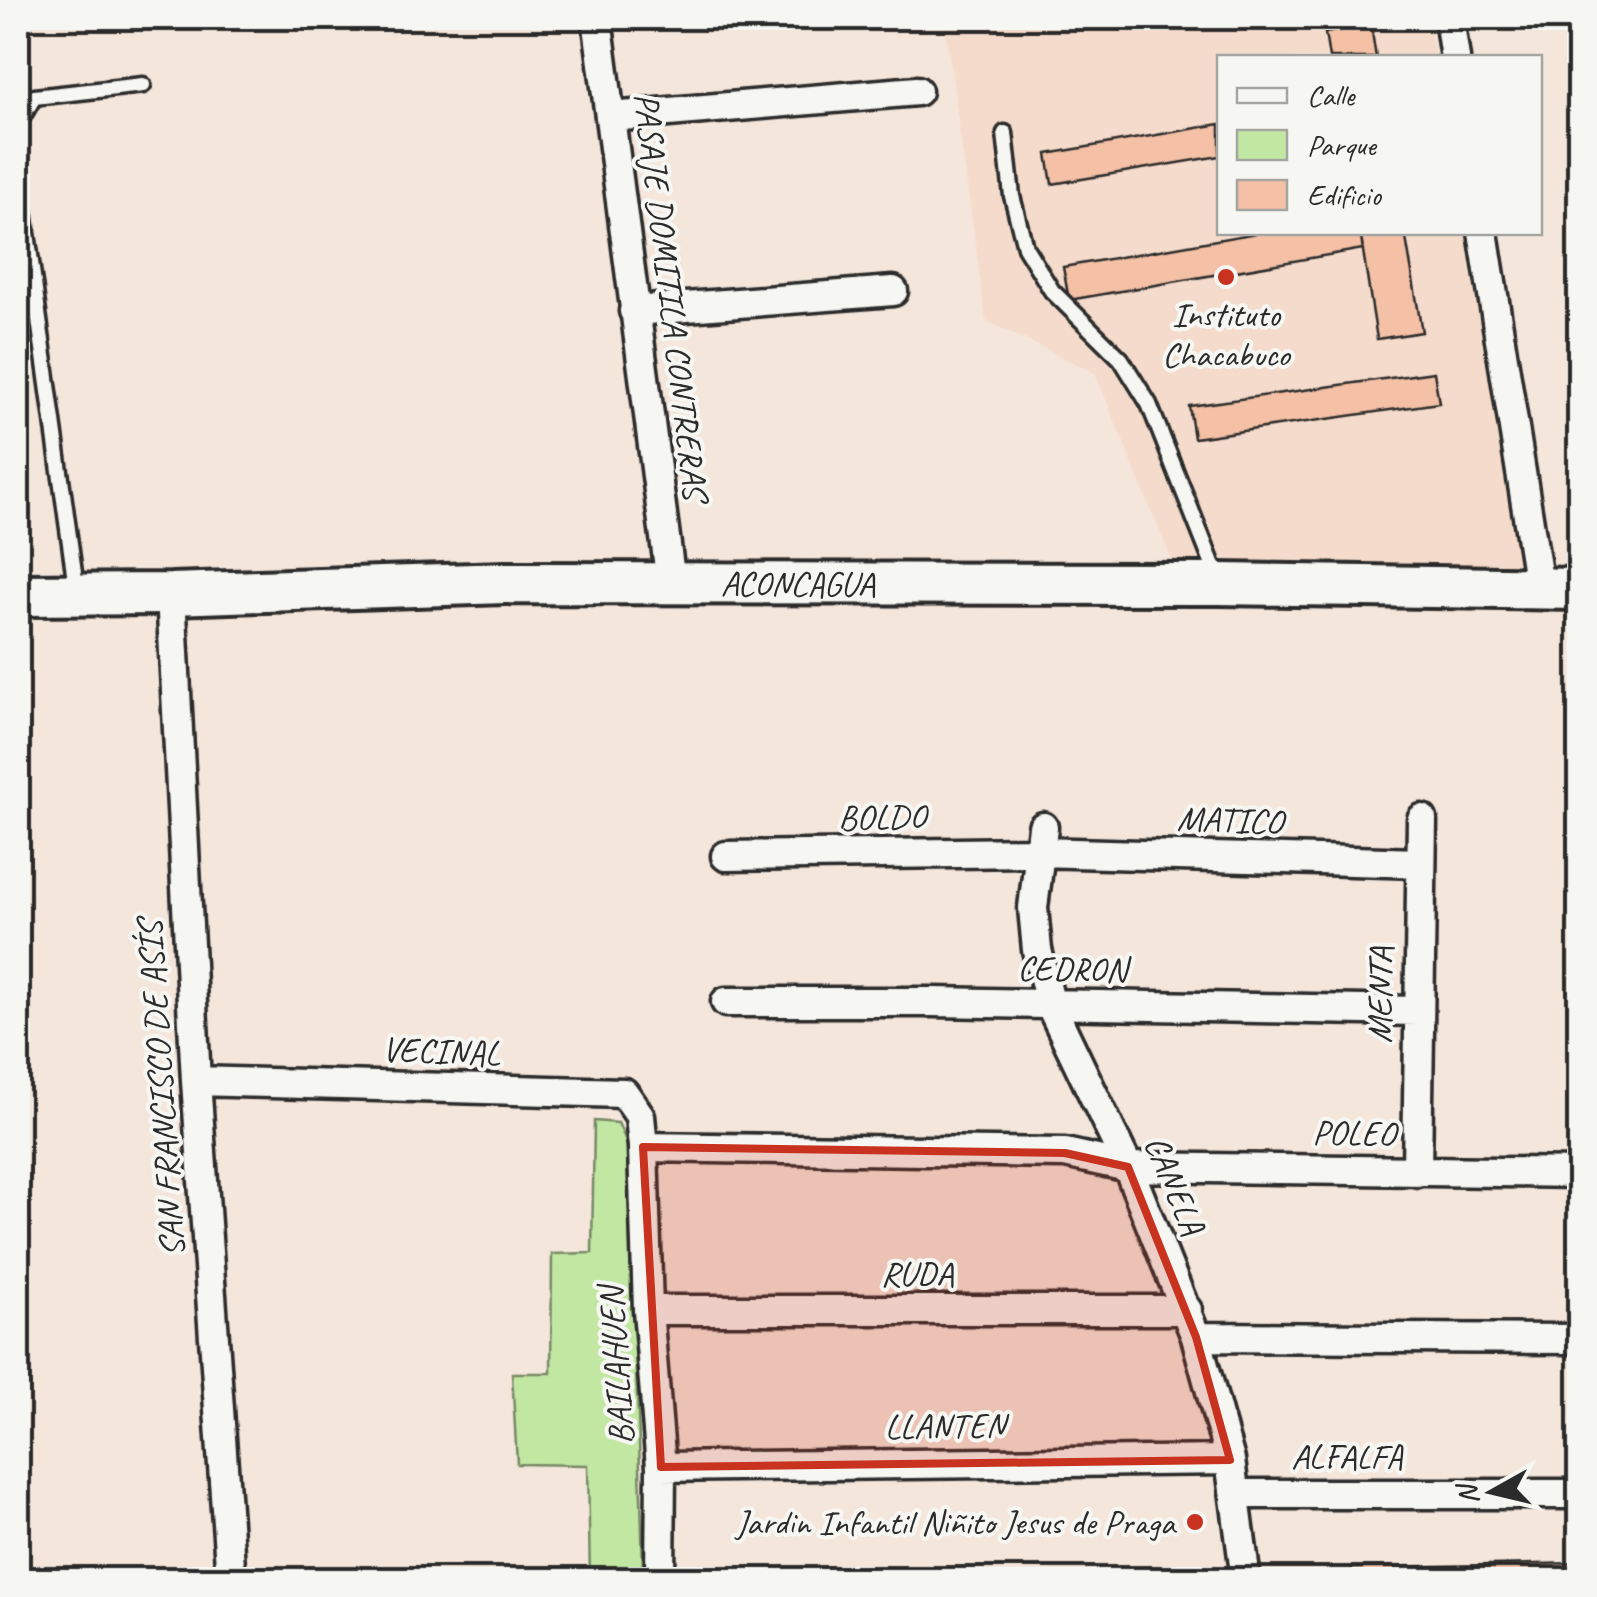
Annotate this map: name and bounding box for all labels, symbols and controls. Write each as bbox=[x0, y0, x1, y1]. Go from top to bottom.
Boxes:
legend bbox=[1217, 55, 1542, 235]
text: Calle bbox=[1307, 76, 1356, 114]
street label: PASAJE DOMITILA CONTRERAS bbox=[624, 90, 719, 509]
text: Parque bbox=[1307, 126, 1378, 164]
text: Edificio bbox=[1307, 176, 1382, 214]
marker: Instituto Chacabuco bbox=[1215, 266, 1237, 288]
place label: Instituto Chacabuco bbox=[1162, 292, 1291, 377]
street label: ACONCAGUA bbox=[721, 561, 876, 606]
street label: BOLDO bbox=[838, 794, 930, 840]
street label: MATICO bbox=[1176, 796, 1287, 844]
street label: SAN FRANCISCO DE ASÍS bbox=[126, 913, 195, 1258]
street label: MENTA bbox=[1357, 945, 1403, 1043]
street label: CEDRON bbox=[1017, 946, 1132, 993]
street label: VECINAL bbox=[381, 1026, 502, 1076]
street label: POLEO bbox=[1312, 1110, 1400, 1156]
street label: CANELA bbox=[1134, 1129, 1216, 1243]
street label: RUDA bbox=[881, 1251, 955, 1296]
street label: BAILAHUEN bbox=[588, 1281, 644, 1446]
street label: LLANTEN bbox=[884, 1402, 1011, 1450]
street label: ALFALFA bbox=[1291, 1434, 1404, 1479]
north arrow bbox=[1442, 1442, 1542, 1542]
text: N bbox=[1449, 1480, 1486, 1506]
place label: Jardin Infantil Niñito Jesus de Praga bbox=[734, 1500, 1178, 1545]
marker: Jardin Infantil Niñito Jesus de Praga bbox=[1184, 1511, 1206, 1533]

